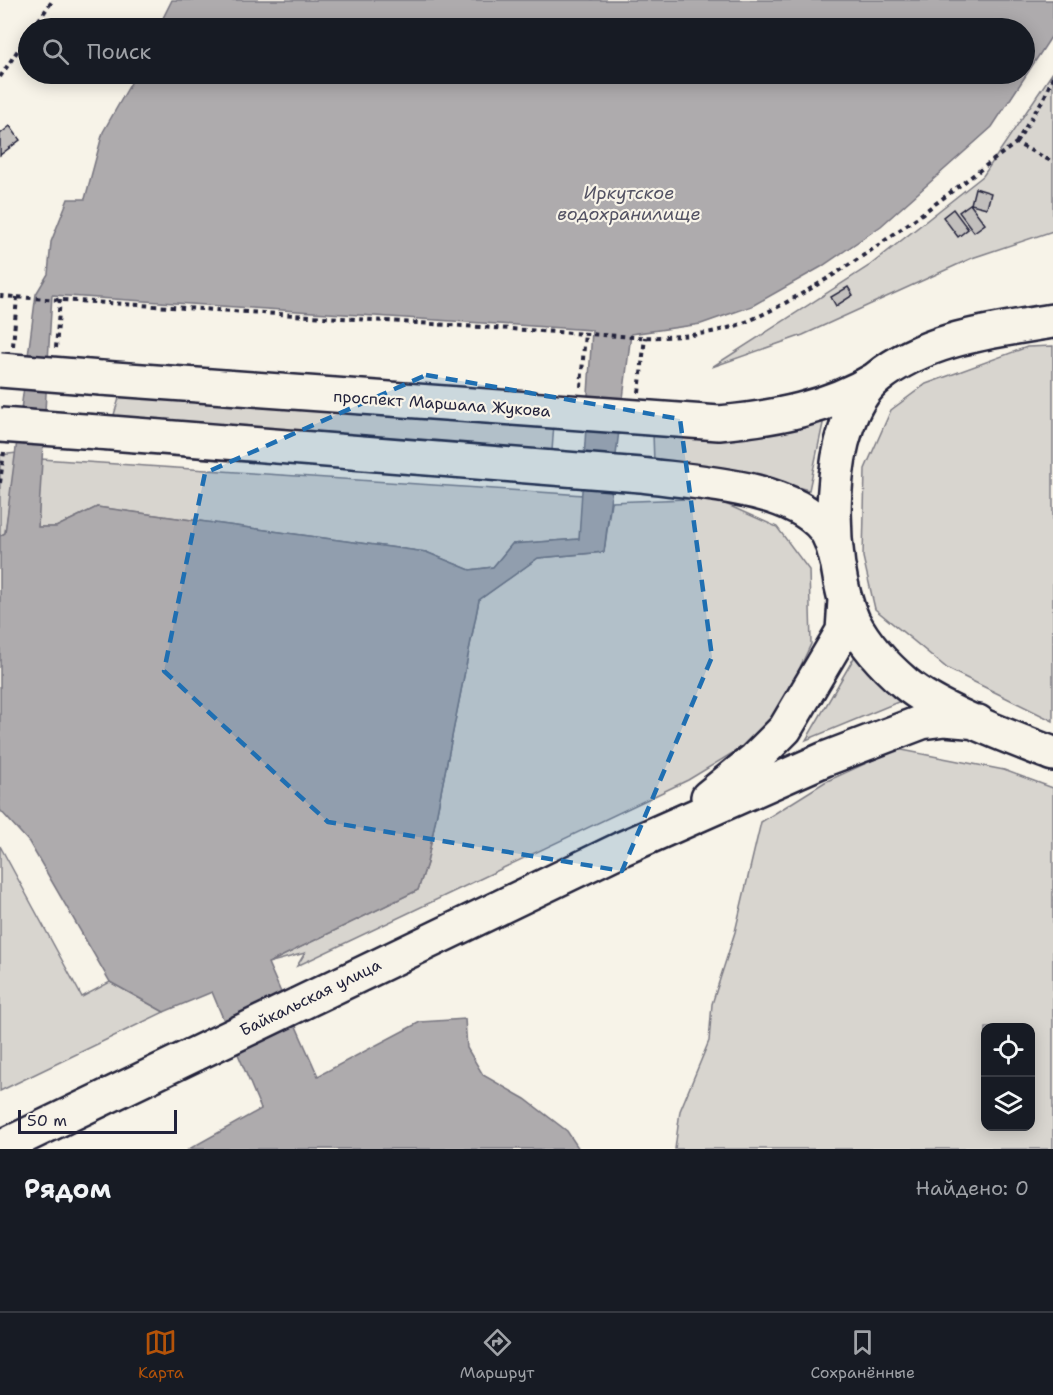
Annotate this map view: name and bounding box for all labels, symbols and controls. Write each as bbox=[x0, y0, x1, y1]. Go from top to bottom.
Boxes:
search box bbox=[18, 18, 1035, 84]
icon: search bbox=[39, 35, 72, 68]
text: Поиск bbox=[87, 37, 151, 66]
water label: Иркутское водохранилище bbox=[557, 181, 701, 226]
street label: проспект Маршала Жукова bbox=[333, 385, 551, 422]
street label: Байкальская улица bbox=[236, 954, 384, 1041]
map controls bbox=[981, 1023, 1035, 1131]
button: locate bbox=[981, 1023, 1035, 1077]
button: layers bbox=[981, 1077, 1035, 1131]
scale bar bbox=[18, 1107, 177, 1134]
text: 50 m bbox=[27, 1110, 67, 1131]
text: Рядом bbox=[24, 1171, 111, 1206]
text: Найдено: 0 bbox=[916, 1175, 1029, 1201]
tab: Карта bbox=[138, 1326, 184, 1383]
tab: Маршрут bbox=[460, 1326, 534, 1383]
tab: Сохранённые bbox=[810, 1326, 915, 1383]

